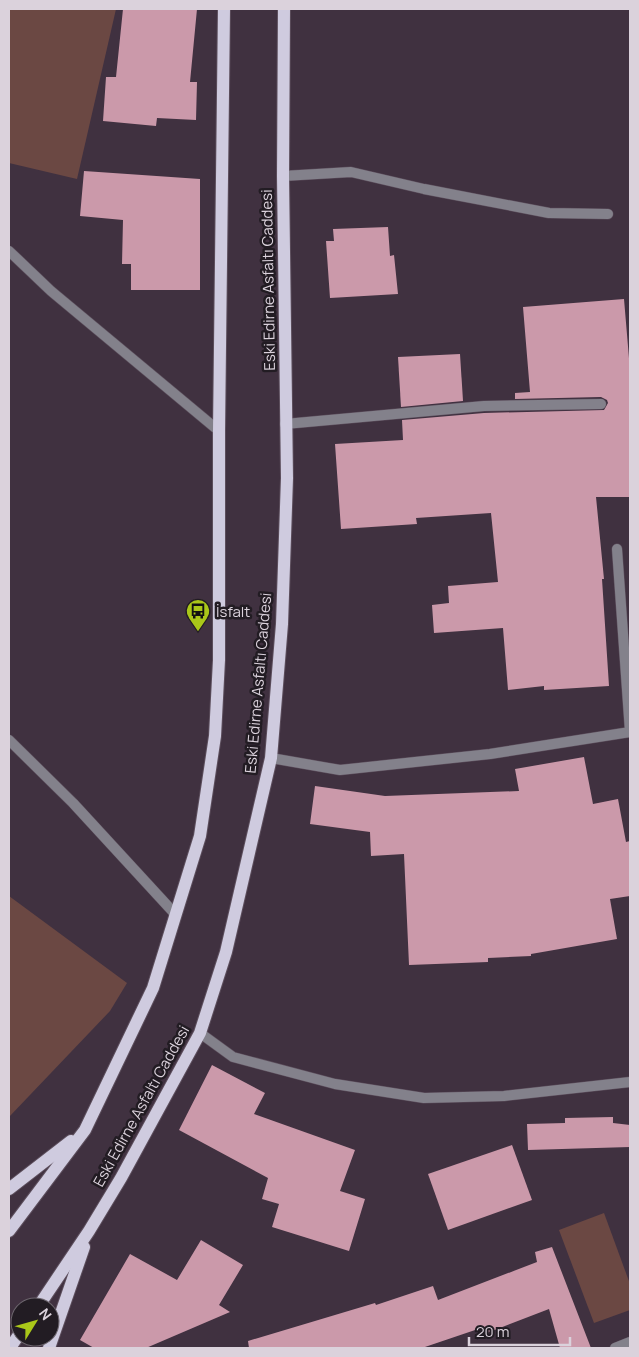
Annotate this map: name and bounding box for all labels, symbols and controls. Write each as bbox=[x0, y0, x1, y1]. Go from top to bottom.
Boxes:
street label: Eski Edirne Asfaltı Caddesi bbox=[256, 189, 280, 371]
street label: Eski Edirne Asfaltı Caddesi bbox=[240, 592, 276, 774]
bus stop icon: İsfalt bbox=[185, 598, 211, 632]
place label: İsfalt bbox=[216, 601, 250, 622]
street label: Eski Edirne Asfaltı Caddesi bbox=[88, 1022, 194, 1190]
north arrow bbox=[10, 1297, 60, 1347]
text: N bbox=[35, 1304, 56, 1324]
scale bar bbox=[469, 1314, 570, 1346]
text: 20 m bbox=[476, 1321, 509, 1342]

